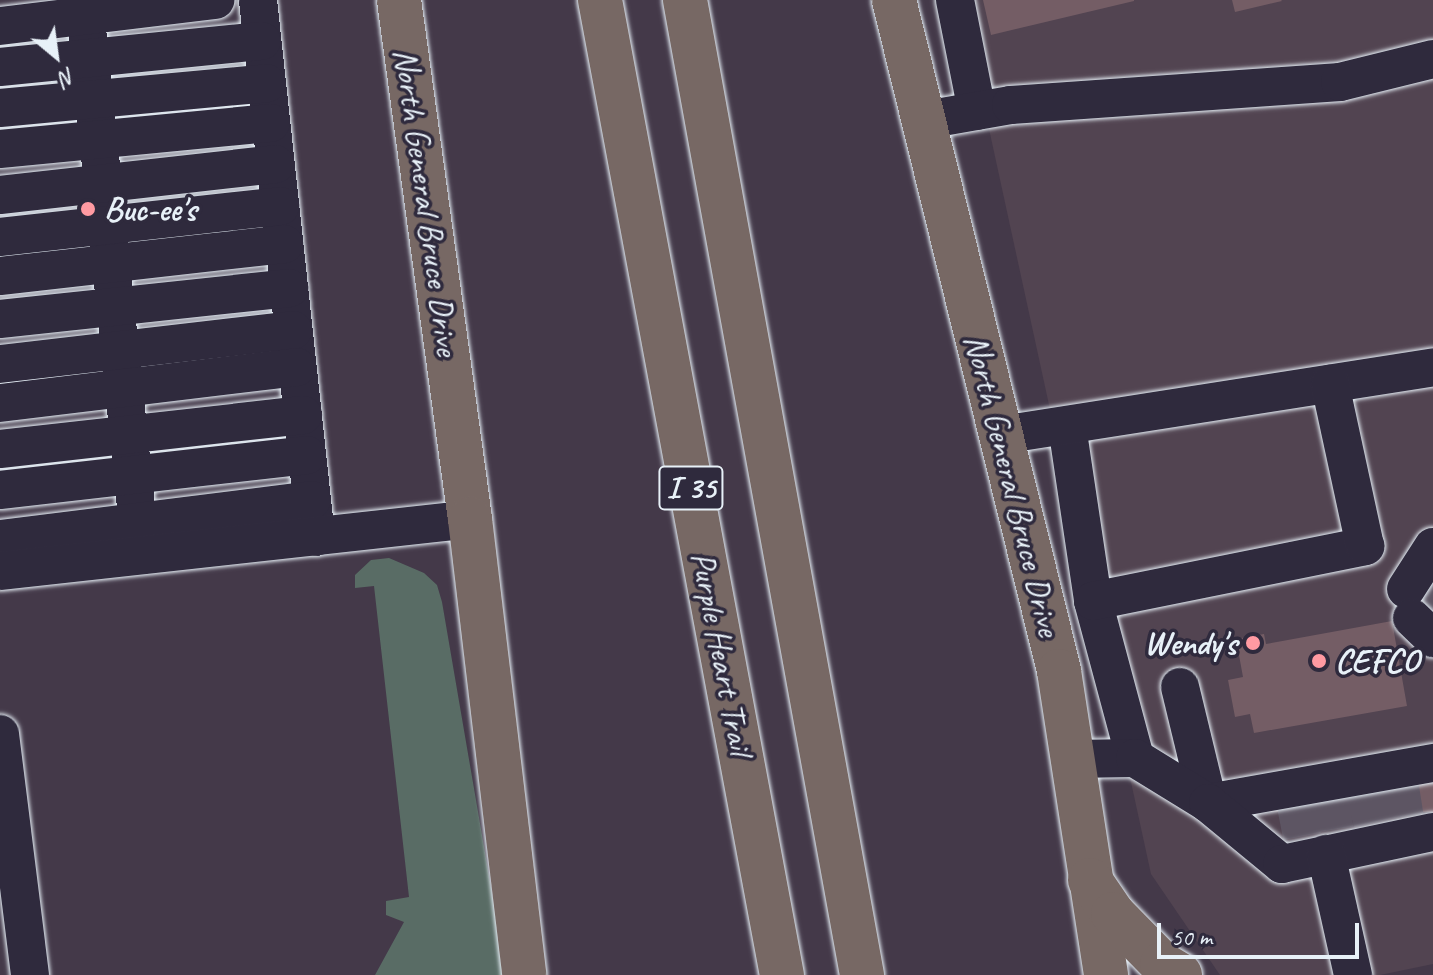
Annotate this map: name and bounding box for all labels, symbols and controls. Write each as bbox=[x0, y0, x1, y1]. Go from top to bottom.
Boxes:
north arrow bbox=[16, 16, 96, 96]
street label: North General Bruce Drive bbox=[385, 46, 469, 358]
text: N bbox=[55, 61, 80, 93]
place label: Buc-ee's bbox=[104, 189, 196, 229]
marker: Buc-ee's bbox=[79, 200, 97, 218]
street label: North General Bruce Drive bbox=[956, 330, 1070, 640]
road number: I 35 bbox=[657, 460, 725, 516]
street label: Purple Heart Trail bbox=[682, 549, 762, 757]
place label: Wendy's bbox=[1144, 623, 1237, 663]
marker: Wendy's bbox=[1244, 634, 1262, 652]
place label: CEFCO bbox=[1335, 641, 1419, 681]
marker: CEFCO bbox=[1310, 652, 1328, 670]
scale bar bbox=[1161, 907, 1363, 957]
text: 50 m bbox=[1171, 922, 1212, 952]

